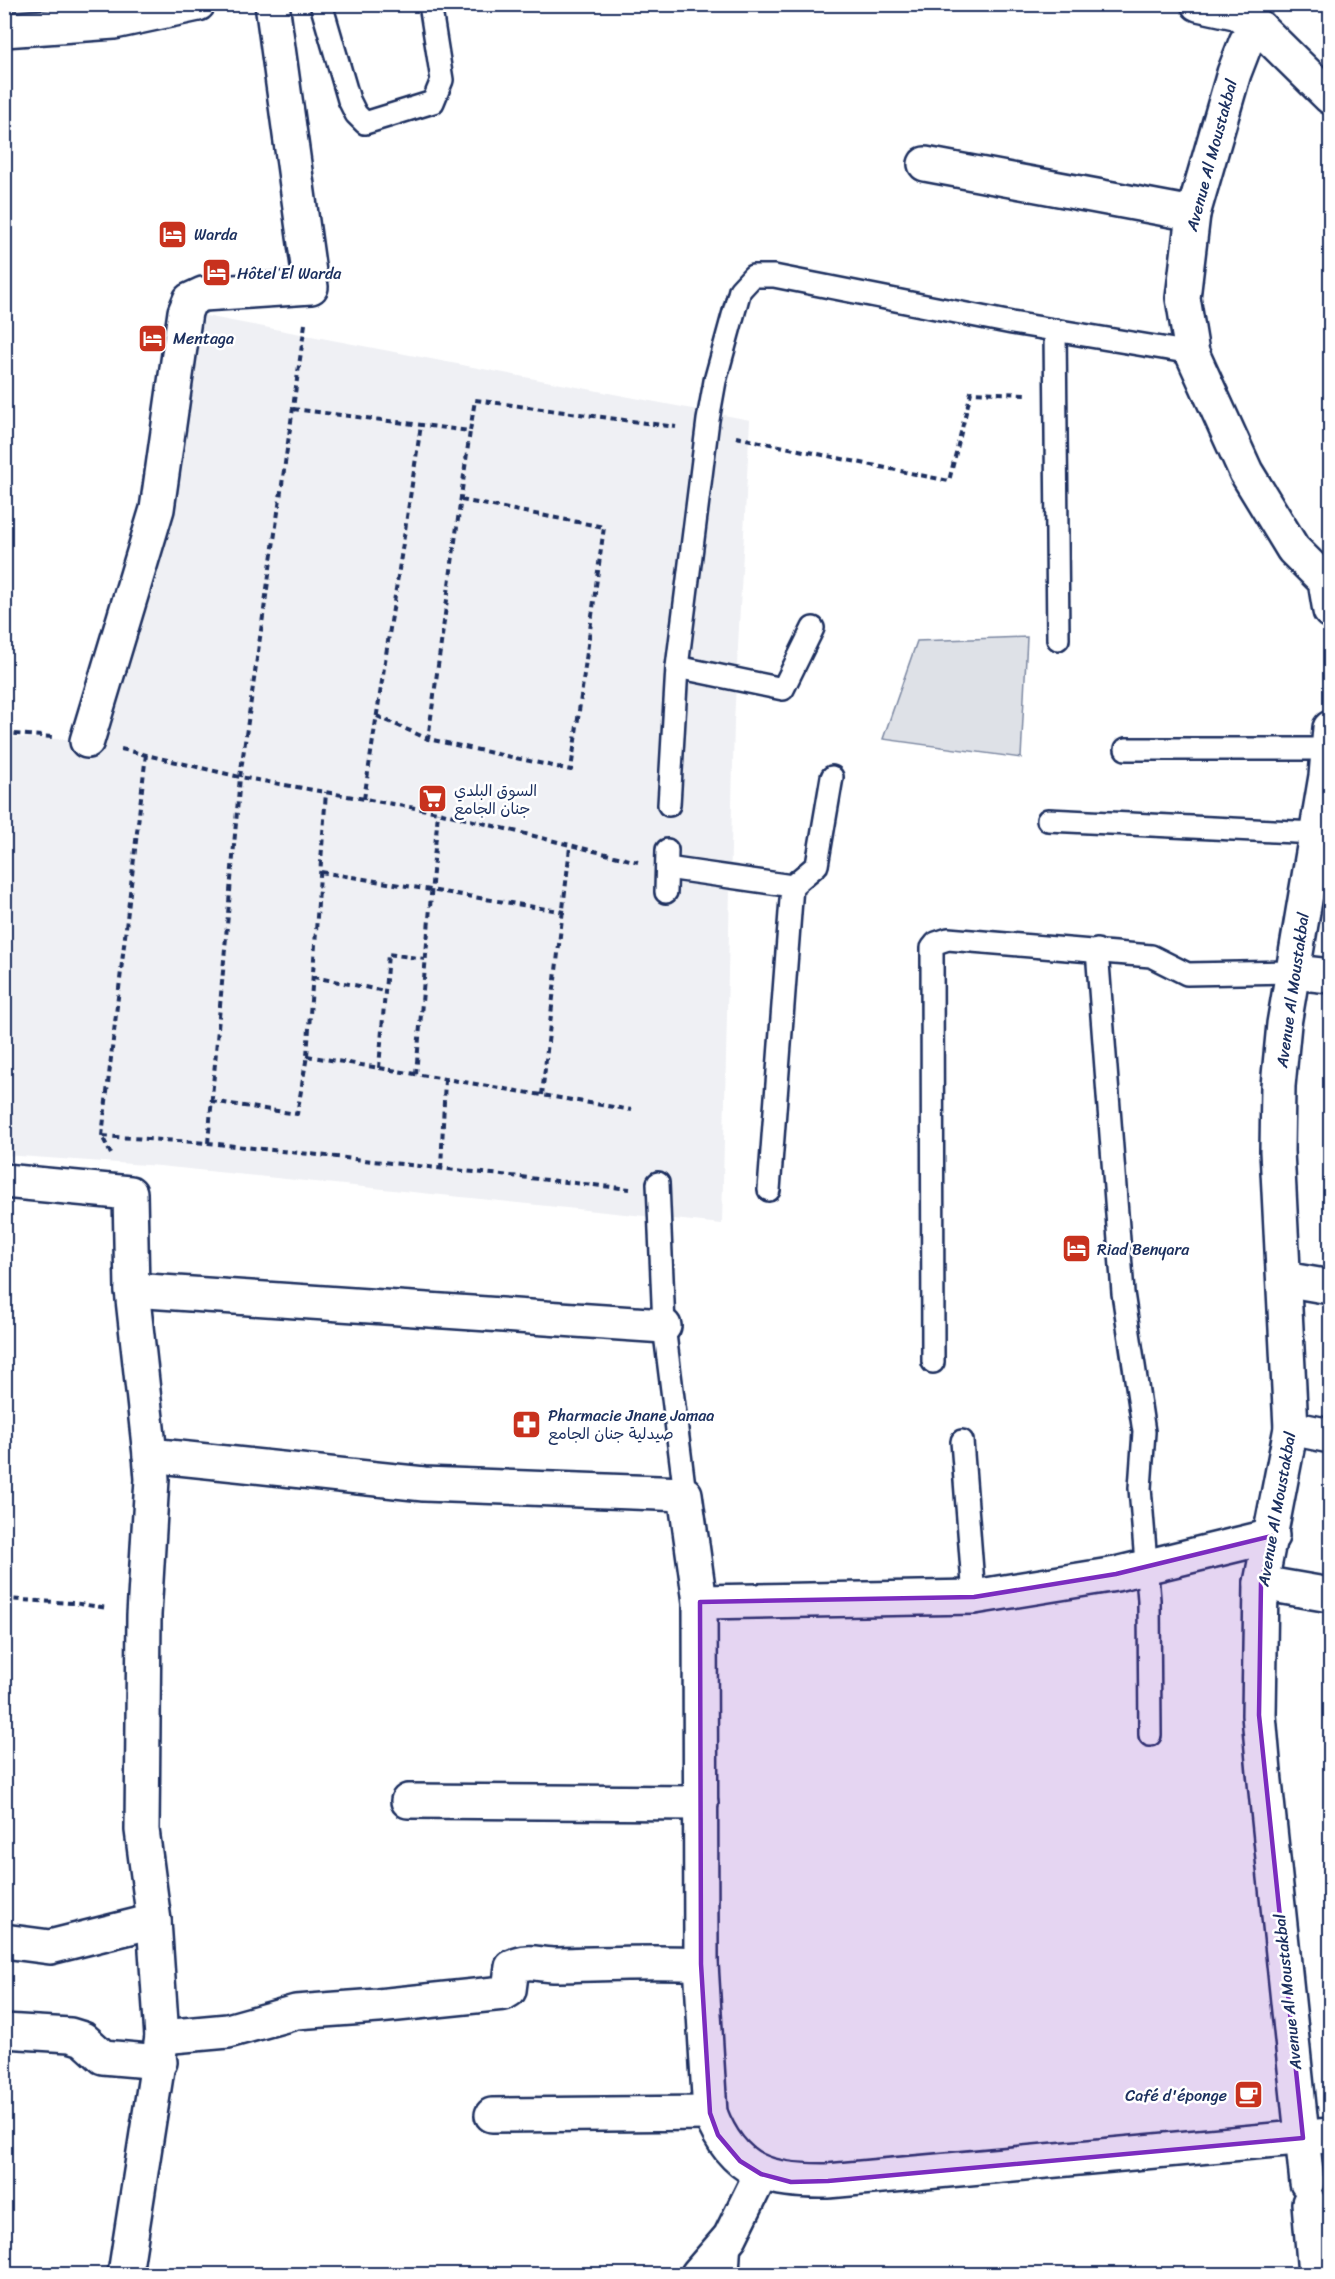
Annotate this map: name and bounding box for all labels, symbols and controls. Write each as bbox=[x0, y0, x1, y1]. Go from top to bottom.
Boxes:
street label: Avenue Al Moustakbal bbox=[1177, 75, 1246, 235]
hotel icon: Warda bbox=[157, 218, 189, 250]
place label: Warda bbox=[194, 220, 238, 249]
hotel icon: Hôtel El Warda bbox=[200, 257, 232, 289]
place label: Hôtel El Warda bbox=[237, 259, 342, 288]
hotel icon: Mentaga bbox=[136, 322, 168, 354]
place label: Mentaga bbox=[173, 324, 234, 353]
place label: السوق البلدي جنان الجامع bbox=[454, 776, 537, 823]
supermarket icon: السوق البلدي جنان الجامع bbox=[417, 783, 449, 815]
street label: Avenue Al Moustakbal bbox=[1267, 910, 1318, 1071]
hotel icon: Riad Benyara bbox=[1060, 1233, 1092, 1265]
place label: Riad Benyara bbox=[1097, 1235, 1190, 1264]
place label: Pharmacie Jnane Jamaa صيدلية جنان الجامع bbox=[548, 1401, 714, 1448]
pharmacy icon: Pharmacie Jnane Jamaa صيدلية جنان الجامع bbox=[511, 1408, 543, 1440]
street label: Avenue Al Moustakbal bbox=[1248, 1429, 1304, 1590]
street label: Avenue Al Moustakbal bbox=[1265, 1912, 1310, 2072]
cafe icon: Café d'éponge bbox=[1232, 2079, 1264, 2111]
place label: Café d'éponge bbox=[1125, 2081, 1227, 2110]

